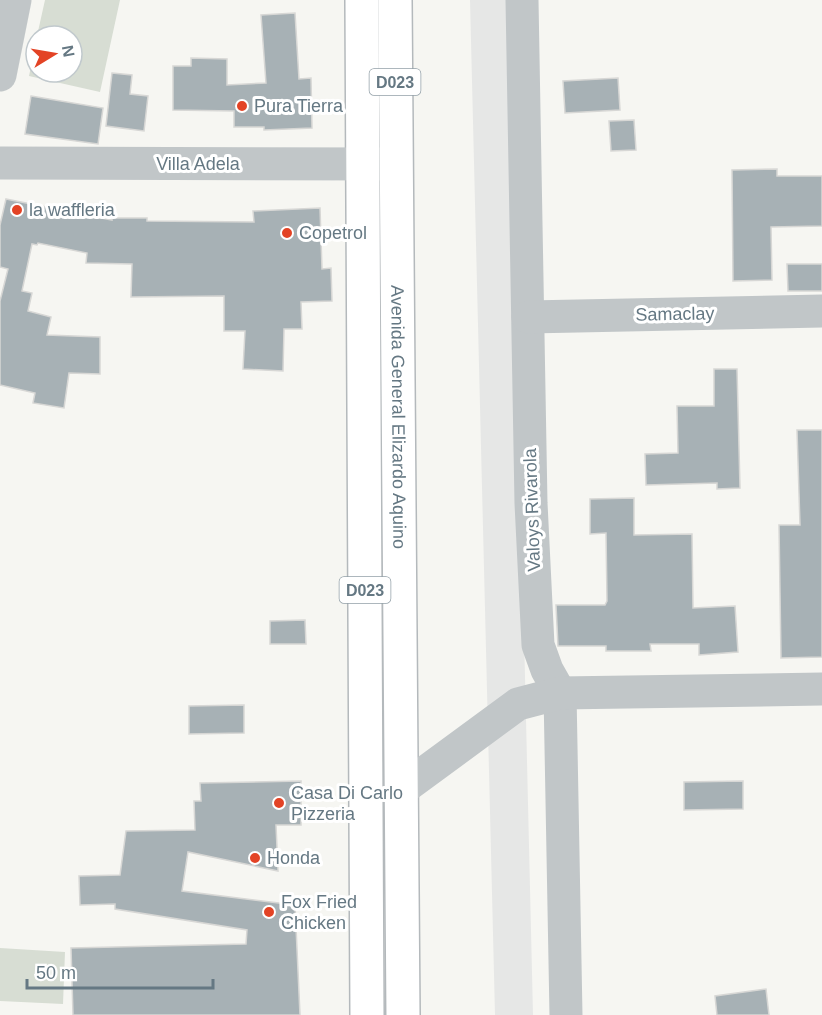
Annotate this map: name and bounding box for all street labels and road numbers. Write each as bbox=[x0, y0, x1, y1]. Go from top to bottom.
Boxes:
road number: D023 bbox=[370, 69, 420, 95]
street label: Villa Adela bbox=[156, 154, 241, 174]
street label: Avenida General Elizardo Aquino bbox=[387, 285, 409, 549]
street label: Samaclay bbox=[635, 303, 715, 325]
street label: Valoys Rivarola bbox=[520, 447, 544, 572]
road number: D023 bbox=[340, 577, 391, 603]

